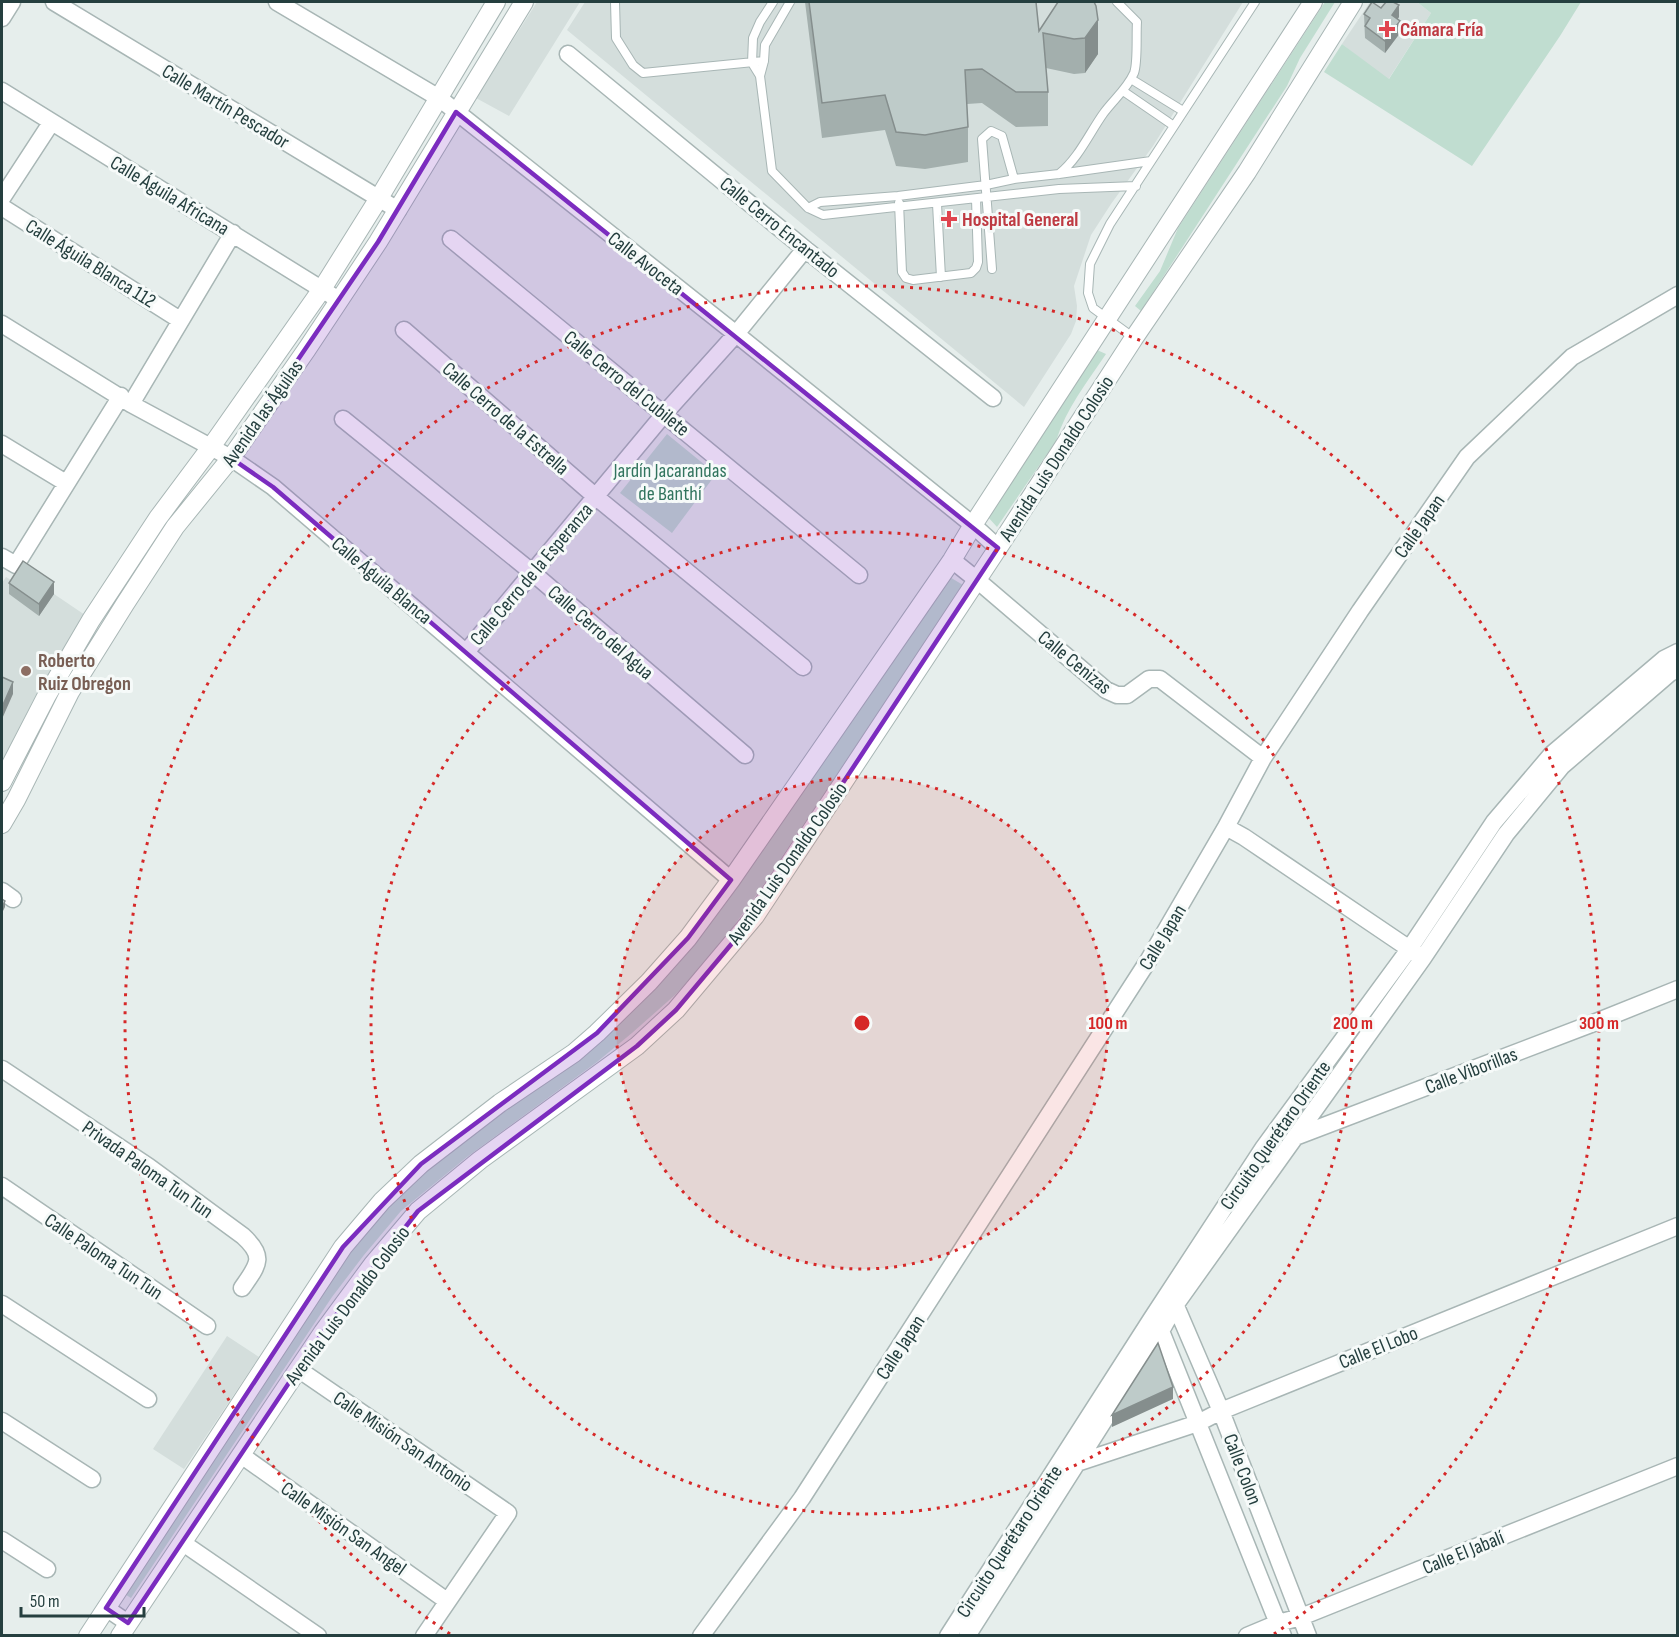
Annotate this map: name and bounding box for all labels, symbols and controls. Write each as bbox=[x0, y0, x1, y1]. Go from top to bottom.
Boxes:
place label: Cámara Fría bbox=[1400, 18, 1483, 42]
marker: Cámara Fría bbox=[1378, 20, 1396, 38]
street label: Calle Martín Pescador bbox=[157, 59, 294, 154]
street label: Calle Águila Africana bbox=[106, 151, 233, 241]
street label: Calle Cerro Encantado bbox=[715, 172, 844, 283]
place label: Hospital General bbox=[962, 208, 1078, 232]
marker: Hospital General bbox=[940, 210, 958, 228]
street label: Calle Águila Blanca 112 bbox=[21, 214, 160, 314]
street label: Calle Avoceta bbox=[603, 227, 688, 301]
street label: Calle Cerro del Cubilete bbox=[559, 326, 694, 442]
street label: Avenida las Águilas bbox=[217, 356, 308, 472]
street label: Calle Cerro de la Estrella bbox=[437, 357, 574, 480]
street label: Avenida Luis Donaldo Colosio bbox=[994, 371, 1119, 547]
park label: Jardín Jacarandas de Banthí bbox=[612, 459, 727, 506]
street label: Calle Japan bbox=[1389, 490, 1450, 563]
street label: Calle Cerro de la Esperanza bbox=[465, 499, 598, 651]
street label: Calle Águila Blanca bbox=[326, 532, 436, 630]
street label: Calle Cerro del Agua bbox=[543, 580, 658, 685]
street label: Calle Cenizas bbox=[1033, 626, 1116, 700]
place label: Roberto Ruiz Obregon bbox=[38, 649, 131, 696]
marker: Roberto Ruiz Obregon bbox=[19, 664, 33, 678]
street label: Avenida Luis Donaldo Colosio bbox=[722, 778, 853, 950]
street label: Calle Japan bbox=[1134, 900, 1192, 975]
centre of rings bbox=[852, 1013, 872, 1033]
text: 100 m bbox=[1089, 1013, 1128, 1034]
text: 200 m bbox=[1333, 1013, 1373, 1034]
text: 300 m bbox=[1579, 1013, 1619, 1034]
street label: Calle Viborillas bbox=[1422, 1042, 1521, 1099]
street label: Circuito Querétaro Oriente bbox=[1215, 1056, 1336, 1215]
street label: Privada Paloma Tun Tun bbox=[77, 1116, 217, 1224]
street label: Calle Paloma Tun Tun bbox=[40, 1208, 167, 1305]
street label: Avenida Luis Donaldo Colosio bbox=[280, 1222, 415, 1390]
street label: Calle Japan bbox=[871, 1311, 931, 1384]
street label: Calle El Lobo bbox=[1335, 1321, 1421, 1375]
street label: Calle Misión San Antonio bbox=[328, 1386, 477, 1497]
street label: Calle Colon bbox=[1218, 1430, 1267, 1508]
street label: Circuito Querétaro Oriente bbox=[952, 1461, 1068, 1622]
street label: Calle Misión San Angel bbox=[276, 1477, 411, 1581]
street label: Calle El Jabalí bbox=[1419, 1526, 1508, 1580]
scale bar bbox=[21, 1580, 144, 1618]
text: 50 m bbox=[30, 1591, 60, 1612]

